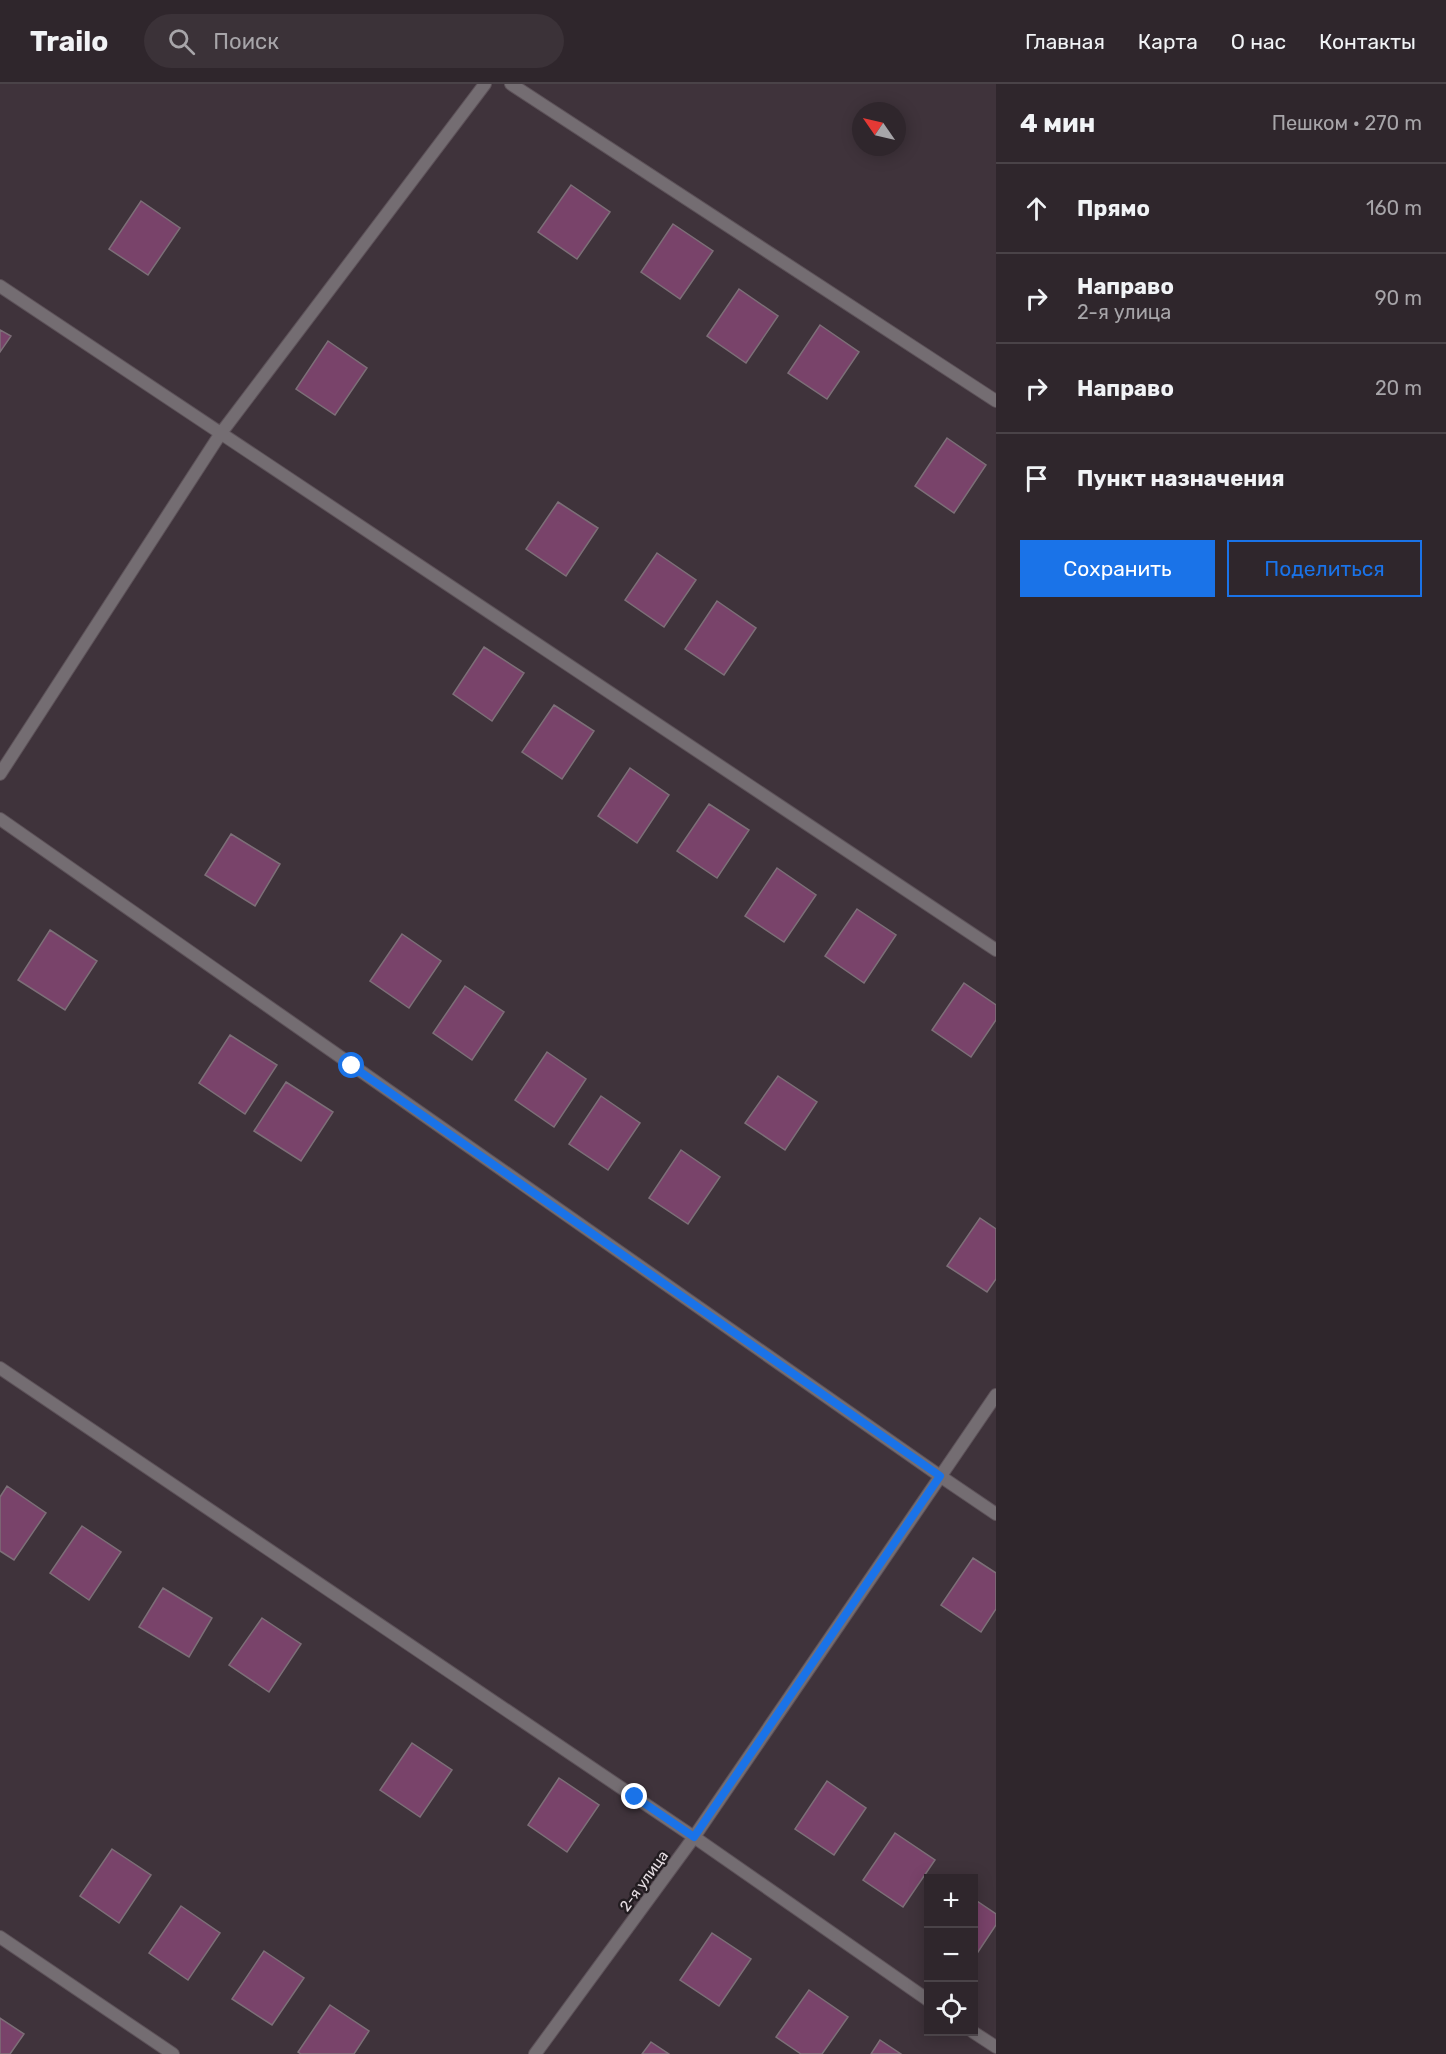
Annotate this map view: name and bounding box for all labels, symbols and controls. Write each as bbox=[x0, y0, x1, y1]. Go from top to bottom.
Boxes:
search box bbox=[144, 14, 564, 68]
text: Trailo bbox=[30, 25, 108, 58]
icon: search bbox=[165, 25, 198, 58]
text: Поиск bbox=[213, 28, 279, 55]
text: Главная bbox=[1025, 29, 1105, 54]
text: Карта bbox=[1138, 29, 1198, 54]
text: О нас bbox=[1231, 29, 1286, 54]
text: Контакты bbox=[1319, 29, 1416, 54]
north arrow bbox=[852, 102, 906, 156]
text: 4 мин bbox=[1020, 108, 1095, 139]
text: Пешком · 270 m bbox=[1272, 111, 1422, 135]
icon: ahead bbox=[1020, 192, 1053, 225]
text: Прямо bbox=[1077, 195, 1150, 222]
text: 160 m bbox=[1366, 196, 1422, 220]
text: Направо bbox=[1077, 273, 1174, 300]
icon: right bbox=[1020, 282, 1053, 315]
text: 90 m bbox=[1375, 286, 1422, 310]
text: 2-я улица bbox=[1077, 300, 1171, 324]
icon: right bbox=[1020, 372, 1053, 405]
text: Направо bbox=[1077, 375, 1174, 402]
text: 20 m bbox=[1375, 376, 1422, 400]
icon: arrive bbox=[1020, 462, 1053, 495]
text: Пункт назначения bbox=[1077, 465, 1285, 492]
button: Сохранить bbox=[1020, 540, 1215, 597]
button: Поделиться bbox=[1227, 540, 1422, 597]
route start bbox=[338, 1052, 364, 1078]
route end bbox=[621, 1783, 647, 1809]
street label: 2-я улица bbox=[616, 1847, 672, 1915]
map controls bbox=[924, 1874, 978, 2036]
button: + bbox=[924, 1874, 978, 1928]
button: − bbox=[924, 1928, 978, 1982]
button: locate bbox=[924, 1982, 978, 2036]

